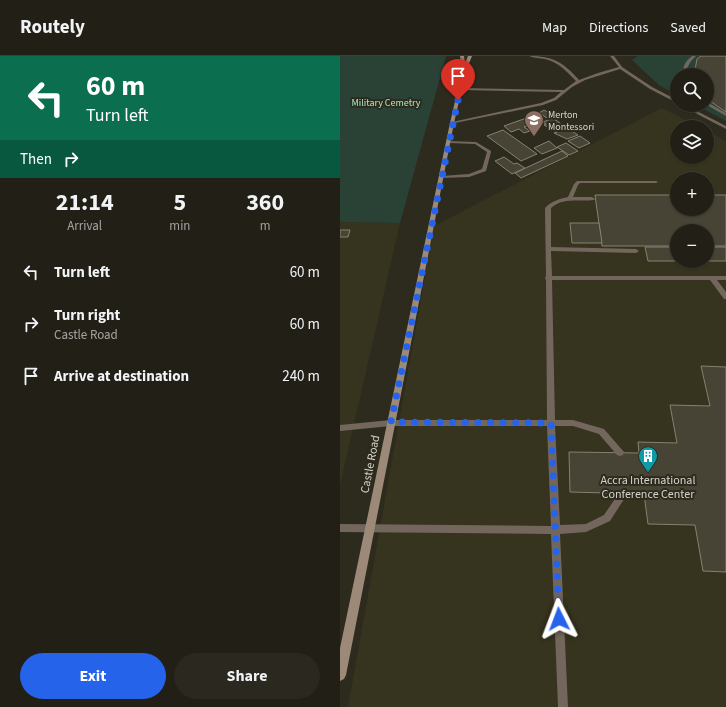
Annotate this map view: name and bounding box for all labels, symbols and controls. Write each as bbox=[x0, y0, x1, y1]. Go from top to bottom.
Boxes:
text: Routely bbox=[20, 14, 85, 41]
text: Map bbox=[542, 18, 567, 38]
text: Directions bbox=[589, 18, 648, 38]
text: Saved bbox=[670, 18, 706, 38]
pin bbox=[441, 59, 475, 100]
icon: arrive bbox=[447, 65, 469, 87]
text: 60 m bbox=[86, 66, 145, 106]
map controls bbox=[670, 68, 714, 268]
button: search bbox=[670, 68, 714, 112]
icon: left bbox=[20, 72, 72, 124]
park label: Military Cemetry bbox=[352, 96, 421, 110]
text: Turn left bbox=[86, 103, 148, 128]
place label: Merton Montessori bbox=[548, 108, 594, 134]
school or university icon: Merton Montessori bbox=[523, 109, 545, 137]
button: layers bbox=[670, 120, 714, 164]
icon: right bbox=[60, 148, 82, 170]
text: Then bbox=[20, 149, 52, 170]
button: + bbox=[670, 172, 714, 216]
text: 21:14 bbox=[56, 185, 114, 220]
text: 5 bbox=[174, 185, 186, 220]
text: 360 bbox=[246, 185, 284, 220]
text: Arrival bbox=[67, 217, 102, 235]
text: min bbox=[169, 217, 190, 235]
text: m bbox=[260, 217, 271, 235]
button: − bbox=[670, 224, 714, 268]
icon: left bbox=[20, 261, 42, 283]
text: Turn left bbox=[54, 262, 110, 283]
text: 60 m bbox=[290, 262, 320, 283]
text: Turn right bbox=[54, 305, 120, 326]
icon: right bbox=[20, 313, 42, 335]
text: 60 m bbox=[290, 314, 320, 335]
text: Castle Road bbox=[54, 326, 118, 344]
icon: arrive bbox=[20, 365, 42, 387]
text: Arrive at destination bbox=[54, 366, 189, 387]
text: 240 m bbox=[282, 366, 320, 387]
street label: Castle Road bbox=[357, 434, 384, 495]
building icon: Accra International Conference Center bbox=[637, 445, 659, 473]
place label: Accra International Conference Center bbox=[601, 472, 695, 503]
position arrow bbox=[538, 598, 580, 640]
button: Exit bbox=[20, 653, 166, 699]
button: Share bbox=[174, 653, 320, 699]

